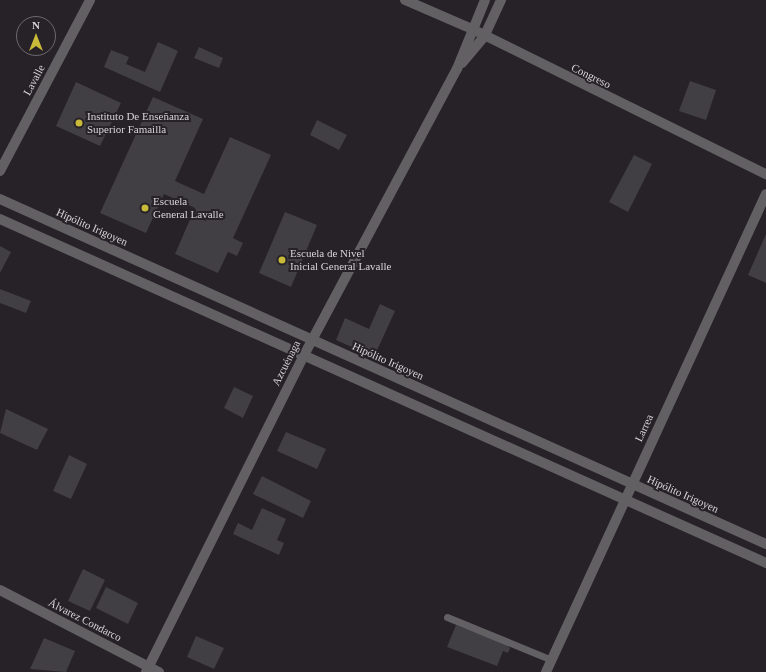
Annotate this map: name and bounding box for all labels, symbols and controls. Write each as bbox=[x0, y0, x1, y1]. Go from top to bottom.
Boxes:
north arrow bbox=[16, 16, 56, 56]
text: N bbox=[32, 19, 40, 31]
street label: Congreso bbox=[569, 61, 613, 91]
street label: Lavalle bbox=[20, 62, 48, 98]
place label: Instituto De Enseñanza Superior Famailla bbox=[87, 110, 189, 136]
marker: Instituto De Enseñanza Superior Famailla bbox=[74, 118, 84, 128]
place label: Escuela General Lavalle bbox=[153, 195, 224, 221]
marker: Escuela General Lavalle bbox=[140, 203, 150, 213]
street label: Hipólito Irigoyen bbox=[54, 205, 130, 249]
place label: Escuela de Nivel Inicial General Lavalle bbox=[290, 247, 391, 273]
marker: Escuela de Nivel Inicial General Lavalle bbox=[277, 255, 287, 265]
street label: Azcuénaga bbox=[269, 338, 303, 388]
street label: Hipólito Irigoyen bbox=[350, 339, 426, 383]
street label: Larrea bbox=[632, 412, 656, 444]
street label: Hipólito Irigoyen bbox=[645, 472, 721, 516]
street label: Álvarez Condarco bbox=[46, 596, 124, 644]

